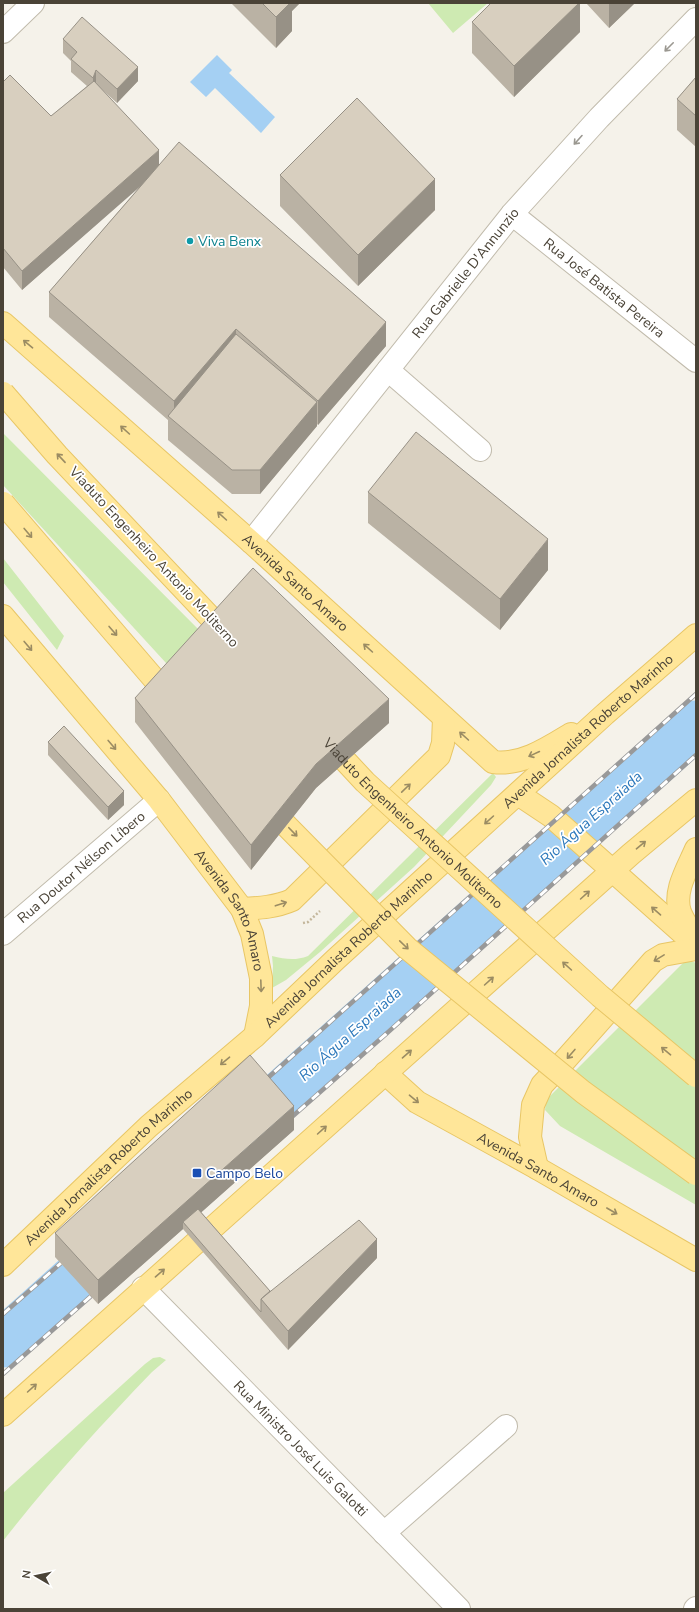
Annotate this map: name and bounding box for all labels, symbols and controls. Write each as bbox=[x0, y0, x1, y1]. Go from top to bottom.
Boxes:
one-way arrow bbox=[664, 42, 674, 52]
one-way arrow bbox=[574, 135, 583, 146]
street label: Rua Gabrielle D'Annunzio bbox=[407, 203, 523, 342]
place label: Viva Benx bbox=[197, 232, 262, 251]
street label: Rua José Batista Pereira bbox=[540, 233, 669, 342]
marker: Viva Benx bbox=[185, 236, 195, 246]
one-way arrow bbox=[22, 340, 33, 349]
one-way arrow bbox=[120, 425, 130, 435]
one-way arrow bbox=[56, 453, 66, 463]
street label: Viaduto Engenheiro Antonio Moliterno bbox=[64, 462, 243, 652]
one-way arrow bbox=[217, 512, 228, 521]
one-way arrow bbox=[23, 527, 32, 538]
street label: Avenida Santo Amaro bbox=[238, 529, 353, 636]
one-way arrow bbox=[108, 626, 117, 636]
one-way arrow bbox=[24, 640, 33, 651]
one-way arrow bbox=[363, 644, 373, 653]
street label: Avenida Jornalista Roberto Marinho bbox=[498, 649, 677, 813]
one-way arrow bbox=[459, 731, 470, 740]
street label: Viaduto Engenheiro Antonio Moliterno bbox=[318, 733, 507, 913]
one-way arrow bbox=[108, 740, 117, 750]
one-way arrow bbox=[528, 751, 540, 758]
water label: Rio Água Espraiada bbox=[535, 767, 647, 869]
one-way arrow bbox=[401, 783, 411, 793]
street label: Rua Doutor Nélson Líbero bbox=[13, 806, 149, 927]
one-way arrow bbox=[483, 816, 494, 825]
one-way arrow bbox=[288, 827, 298, 837]
one-way arrow bbox=[636, 841, 647, 850]
street label: Avenida Santo Amaro bbox=[190, 845, 269, 973]
street label: Avenida Jornalista Roberto Marinho bbox=[260, 866, 437, 1032]
one-way arrow bbox=[580, 890, 591, 899]
one-way arrow bbox=[274, 900, 287, 907]
one-way arrow bbox=[651, 906, 661, 915]
one-way arrow bbox=[399, 940, 409, 950]
one-way arrow bbox=[653, 955, 665, 963]
one-way arrow bbox=[562, 962, 572, 971]
one-way arrow bbox=[483, 977, 494, 986]
one-way arrow bbox=[257, 979, 265, 992]
water label: Rio Água Espraiada bbox=[294, 983, 406, 1085]
one-way arrow bbox=[660, 1047, 671, 1056]
one-way arrow bbox=[566, 1049, 576, 1059]
one-way arrow bbox=[402, 1050, 412, 1059]
one-way arrow bbox=[220, 1057, 231, 1066]
street label: Avenida Jornalista Roberto Marinho bbox=[20, 1084, 196, 1250]
one-way arrow bbox=[409, 1095, 420, 1104]
one-way arrow bbox=[317, 1125, 327, 1134]
street label: Avenida Santo Amaro bbox=[474, 1127, 603, 1212]
place label: Campo Belo bbox=[206, 1164, 283, 1183]
marker: Campo Belo bbox=[191, 1167, 203, 1179]
one-way arrow bbox=[606, 1208, 618, 1216]
one-way arrow bbox=[154, 1269, 165, 1278]
street label: Rua Ministro José Luis Galotti bbox=[230, 1376, 372, 1521]
one-way arrow bbox=[27, 1384, 37, 1393]
north arrow bbox=[16, 1556, 56, 1596]
text: N bbox=[19, 1569, 35, 1580]

